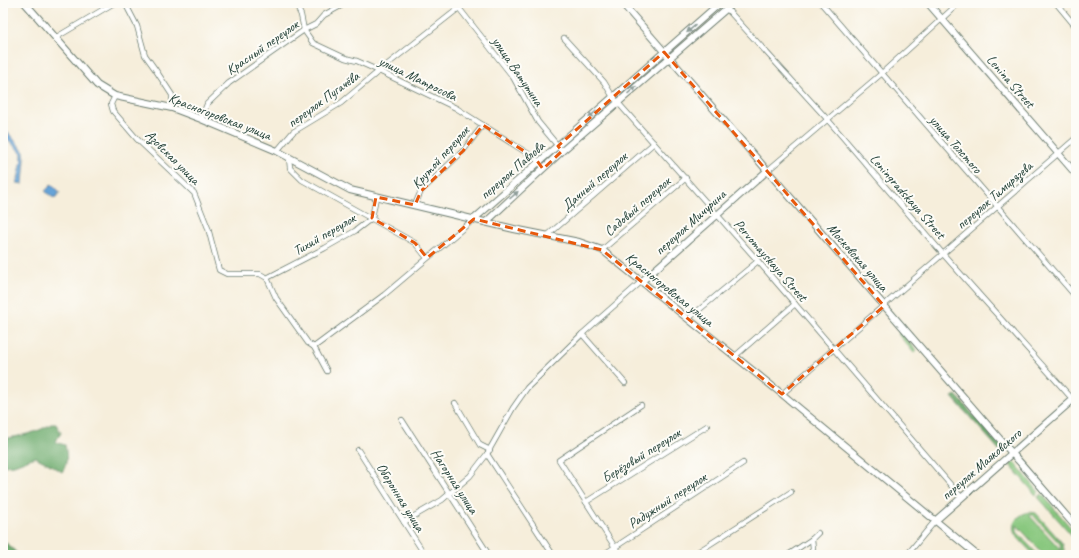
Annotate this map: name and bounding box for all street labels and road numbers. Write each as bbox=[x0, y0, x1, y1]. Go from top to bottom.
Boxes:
street label: Красный переулок bbox=[223, 15, 303, 79]
street label: улица Ватутина bbox=[488, 33, 547, 110]
street label: Lenina Street bbox=[983, 51, 1039, 112]
street label: улица Матросова bbox=[375, 52, 460, 105]
street label: переулок Пугачёва bbox=[284, 67, 363, 131]
street label: Красногоровская улица bbox=[166, 89, 275, 144]
street label: улица Толстого bbox=[925, 111, 986, 178]
street label: Крутой переулок bbox=[408, 121, 474, 192]
street label: Азовская улица bbox=[142, 126, 204, 189]
street label: переулок Павлова bbox=[477, 137, 549, 203]
street label: Дачный переулок bbox=[558, 147, 632, 215]
street label: Leningradskaya Street bbox=[866, 150, 950, 243]
street label: переулок Тимирязева bbox=[953, 157, 1037, 233]
street label: Садовый переулок bbox=[601, 172, 675, 240]
street label: переулок Мичурина bbox=[651, 185, 730, 259]
street label: Тихий переулок bbox=[290, 209, 360, 259]
street label: Pervomayskaya Street bbox=[730, 216, 812, 306]
street label: Московская улица bbox=[823, 220, 892, 296]
street label: Красногоровская улица bbox=[622, 249, 718, 331]
street label: Берёзовый переулок bbox=[599, 423, 685, 486]
street label: переулок Маяковского bbox=[938, 424, 1026, 504]
street label: Нагорная улица bbox=[427, 445, 482, 518]
street label: Оборонная улица bbox=[373, 460, 429, 536]
street label: Радужный переулок bbox=[625, 468, 711, 532]

